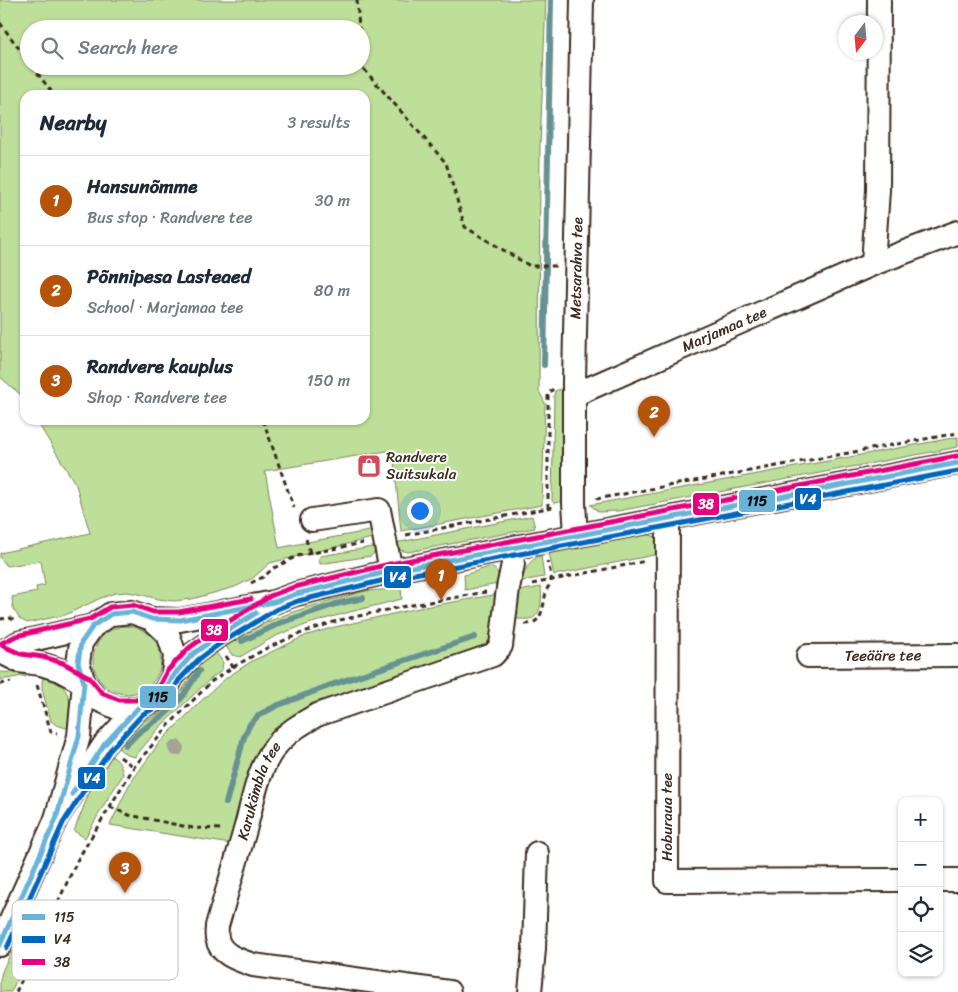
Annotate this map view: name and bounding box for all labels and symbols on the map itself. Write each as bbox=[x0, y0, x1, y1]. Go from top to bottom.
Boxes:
north arrow bbox=[838, 15, 883, 60]
street label: Metsarahva tee bbox=[562, 217, 590, 319]
street label: Marjamaa tee bbox=[678, 299, 771, 359]
pin: 2 bbox=[638, 396, 670, 437]
place label: Randvere Suitsukala bbox=[386, 444, 457, 487]
shop icon: Randvere Suitsukala bbox=[356, 453, 382, 479]
line badge: V4 bbox=[794, 487, 822, 511]
text: V4 bbox=[799, 487, 817, 512]
line badge: 115 bbox=[738, 489, 776, 513]
text: 115 bbox=[747, 489, 768, 514]
line badge: 38 bbox=[692, 492, 720, 516]
text: 38 bbox=[697, 492, 715, 517]
your location bbox=[407, 498, 433, 524]
pin: 1 bbox=[425, 559, 457, 600]
line badge: V4 bbox=[383, 565, 412, 589]
text: V4 bbox=[389, 565, 407, 590]
line badge: 38 bbox=[200, 618, 229, 642]
text: 38 bbox=[205, 618, 223, 643]
street label: Teeääre tee bbox=[845, 642, 922, 669]
line badge: 115 bbox=[139, 685, 177, 709]
text: 115 bbox=[148, 685, 169, 710]
street label: Karukämbla tee bbox=[230, 735, 288, 843]
line badge: V4 bbox=[77, 766, 106, 790]
text: V4 bbox=[83, 766, 101, 791]
street label: Hoburaua tee bbox=[654, 772, 680, 861]
pin: 3 bbox=[109, 852, 141, 893]
legend bbox=[12, 900, 178, 980]
text: 115 bbox=[54, 905, 75, 930]
text: V4 bbox=[54, 927, 71, 952]
text: 38 bbox=[54, 950, 71, 975]

